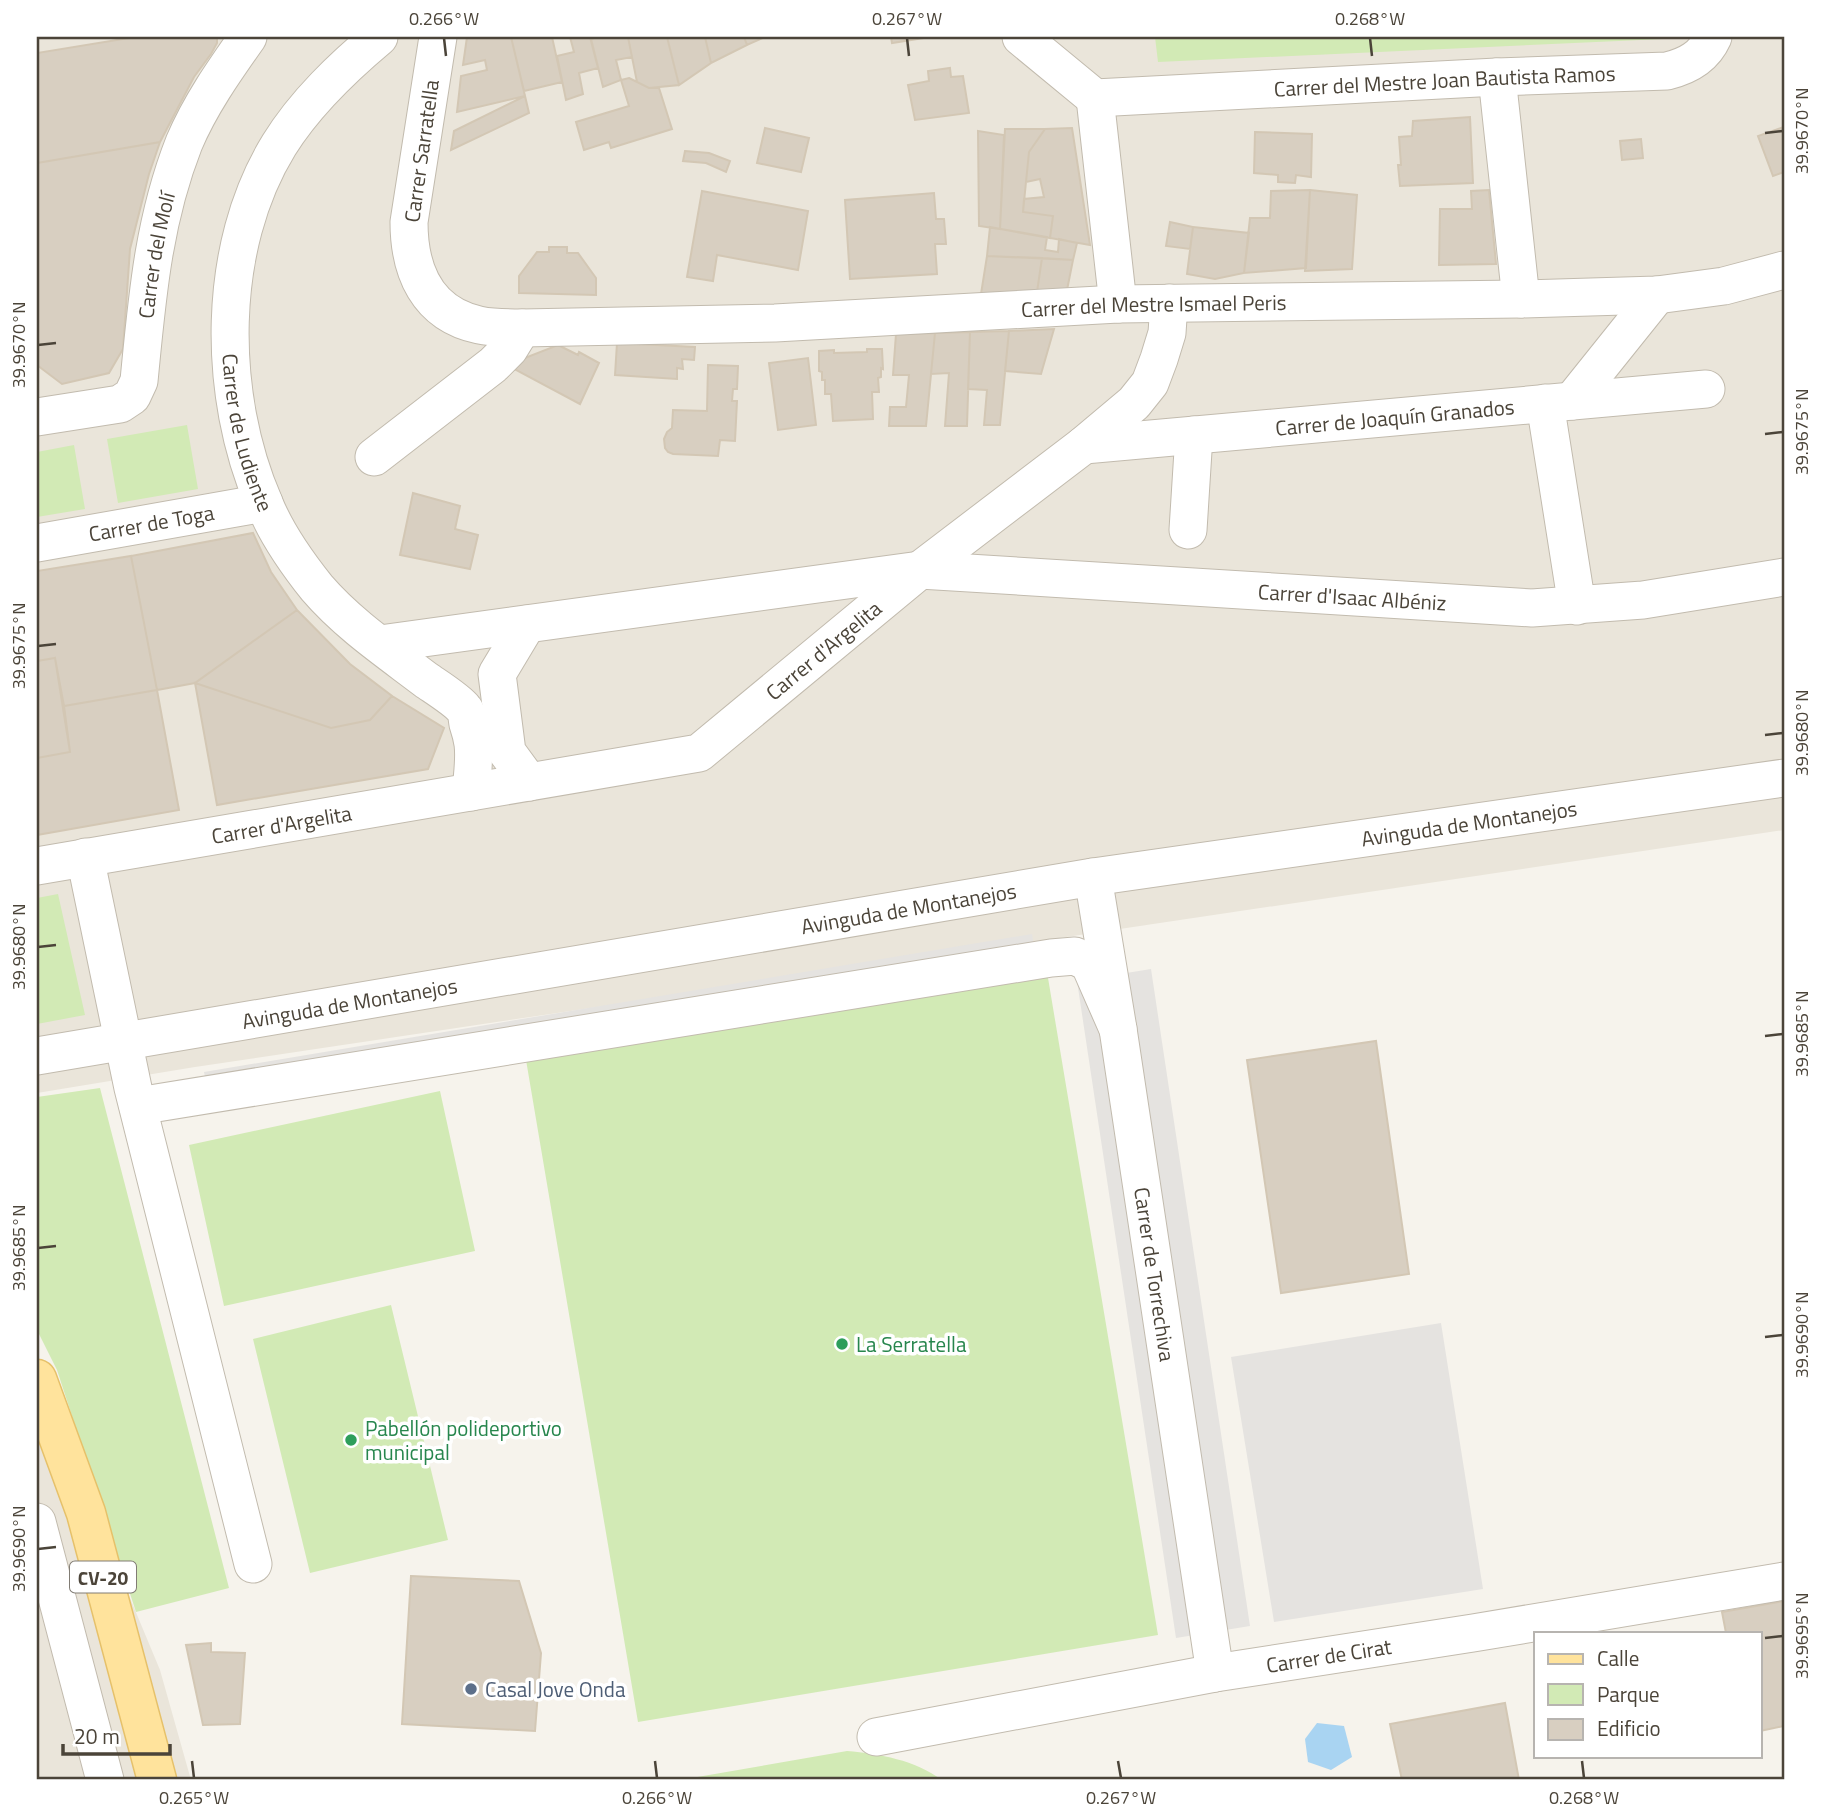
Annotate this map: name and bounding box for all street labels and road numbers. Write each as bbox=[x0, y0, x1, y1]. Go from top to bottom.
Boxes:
street label: Carrer del Mestre Joan Bautista Ramos bbox=[1273, 57, 1616, 105]
street label: Carrer Sarratella bbox=[395, 77, 447, 224]
street label: Carrer del Molí bbox=[129, 187, 183, 320]
street label: Carrer del Mestre Ismael Peris bbox=[1020, 286, 1287, 325]
street label: Carrer de Ludiente bbox=[215, 353, 282, 516]
street label: Carrer de Joaquín Granados bbox=[1274, 390, 1516, 444]
street label: Carrer de Toga bbox=[86, 496, 217, 550]
street label: Carrer d'Isaac Albéniz bbox=[1257, 575, 1447, 619]
street label: Carrer d'Argelita bbox=[759, 592, 889, 708]
street label: Avinguda de Montanejos bbox=[1359, 792, 1579, 854]
street label: Carrer d'Argelita bbox=[209, 796, 355, 852]
street label: Avinguda de Montanejos bbox=[799, 874, 1019, 942]
street label: Avinguda de Montanejos bbox=[239, 969, 460, 1037]
street label: Carrer de Torrechiva bbox=[1126, 1185, 1184, 1364]
road number: CV-20 bbox=[70, 1562, 136, 1592]
street label: Carrer de Cirat bbox=[1264, 1630, 1394, 1681]

